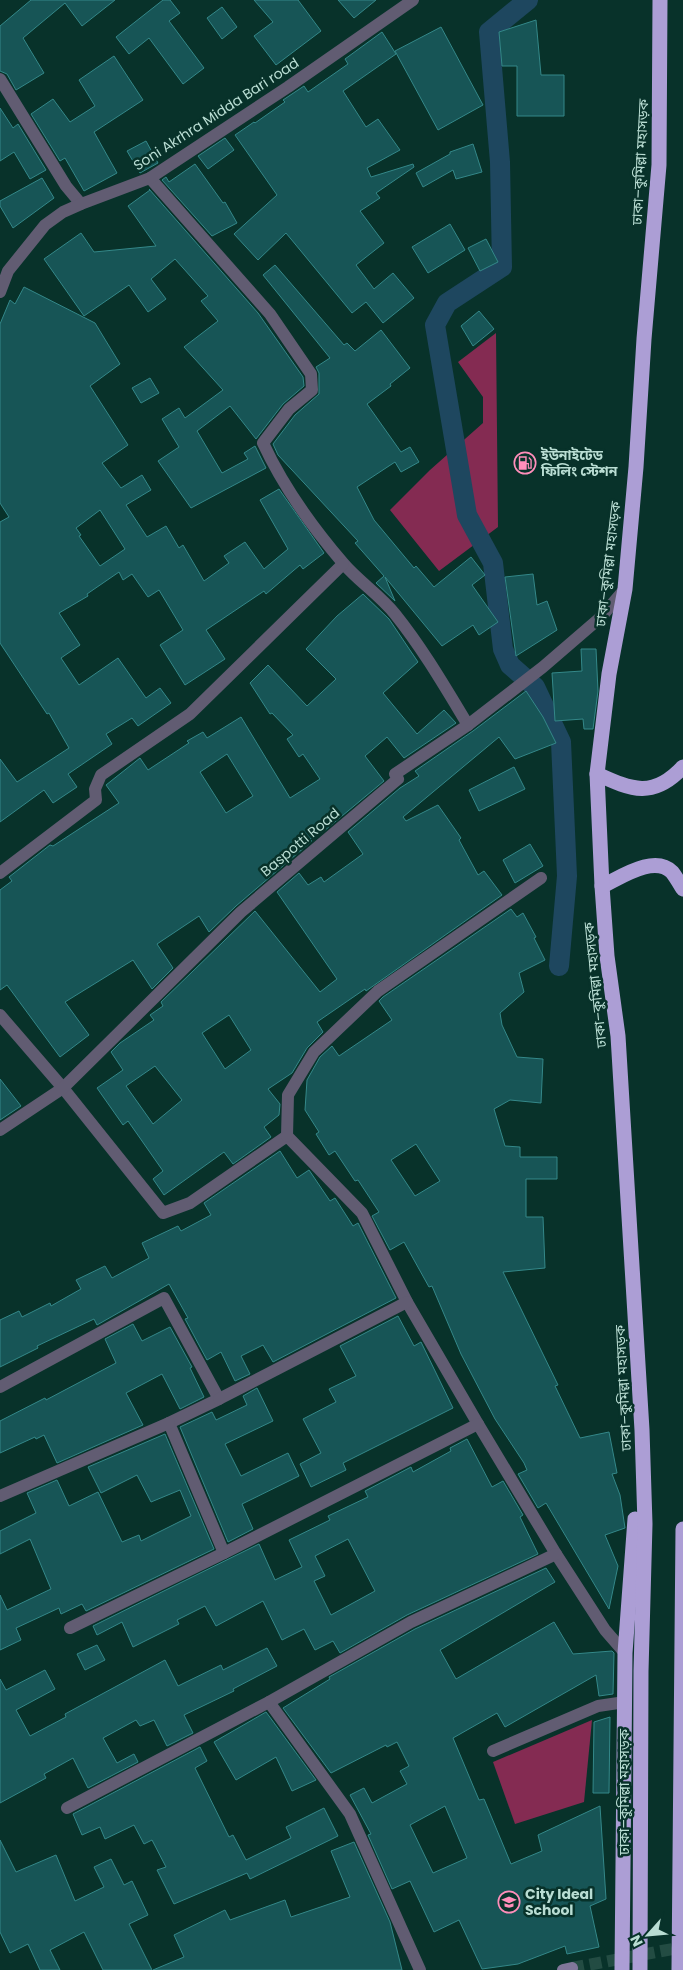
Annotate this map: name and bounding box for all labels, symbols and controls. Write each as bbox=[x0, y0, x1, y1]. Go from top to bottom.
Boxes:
street label: Soni Akrhra Midda Bari road bbox=[129, 53, 303, 175]
street label: ঢাকা–কুমিল্লা মহাসড়ক bbox=[627, 98, 653, 226]
place label: ইউনাইটেড ফিলিং স্টেশন bbox=[540, 445, 618, 481]
fuel station icon: ইউনাইটেড ফিলিং স্টেশন bbox=[513, 451, 537, 475]
street label: ঢাকা–কুমিল্লা মহাসড়ক bbox=[590, 500, 626, 629]
street label: Baspotti Road bbox=[256, 803, 344, 881]
street label: ঢাকা–কুমিল্লা মহাসড়ক bbox=[578, 921, 612, 1050]
street label: ঢাকা–কুমিল্লা মহাসড়ক bbox=[610, 1324, 636, 1452]
street label: ঢাকা–কুমিল্লা মহাসড়ক bbox=[614, 1728, 634, 1856]
place label: City Ideal School bbox=[525, 1884, 593, 1920]
school or university icon: City Ideal School bbox=[497, 1890, 521, 1914]
north arrow bbox=[623, 1910, 673, 1960]
text: N bbox=[625, 1932, 648, 1950]

